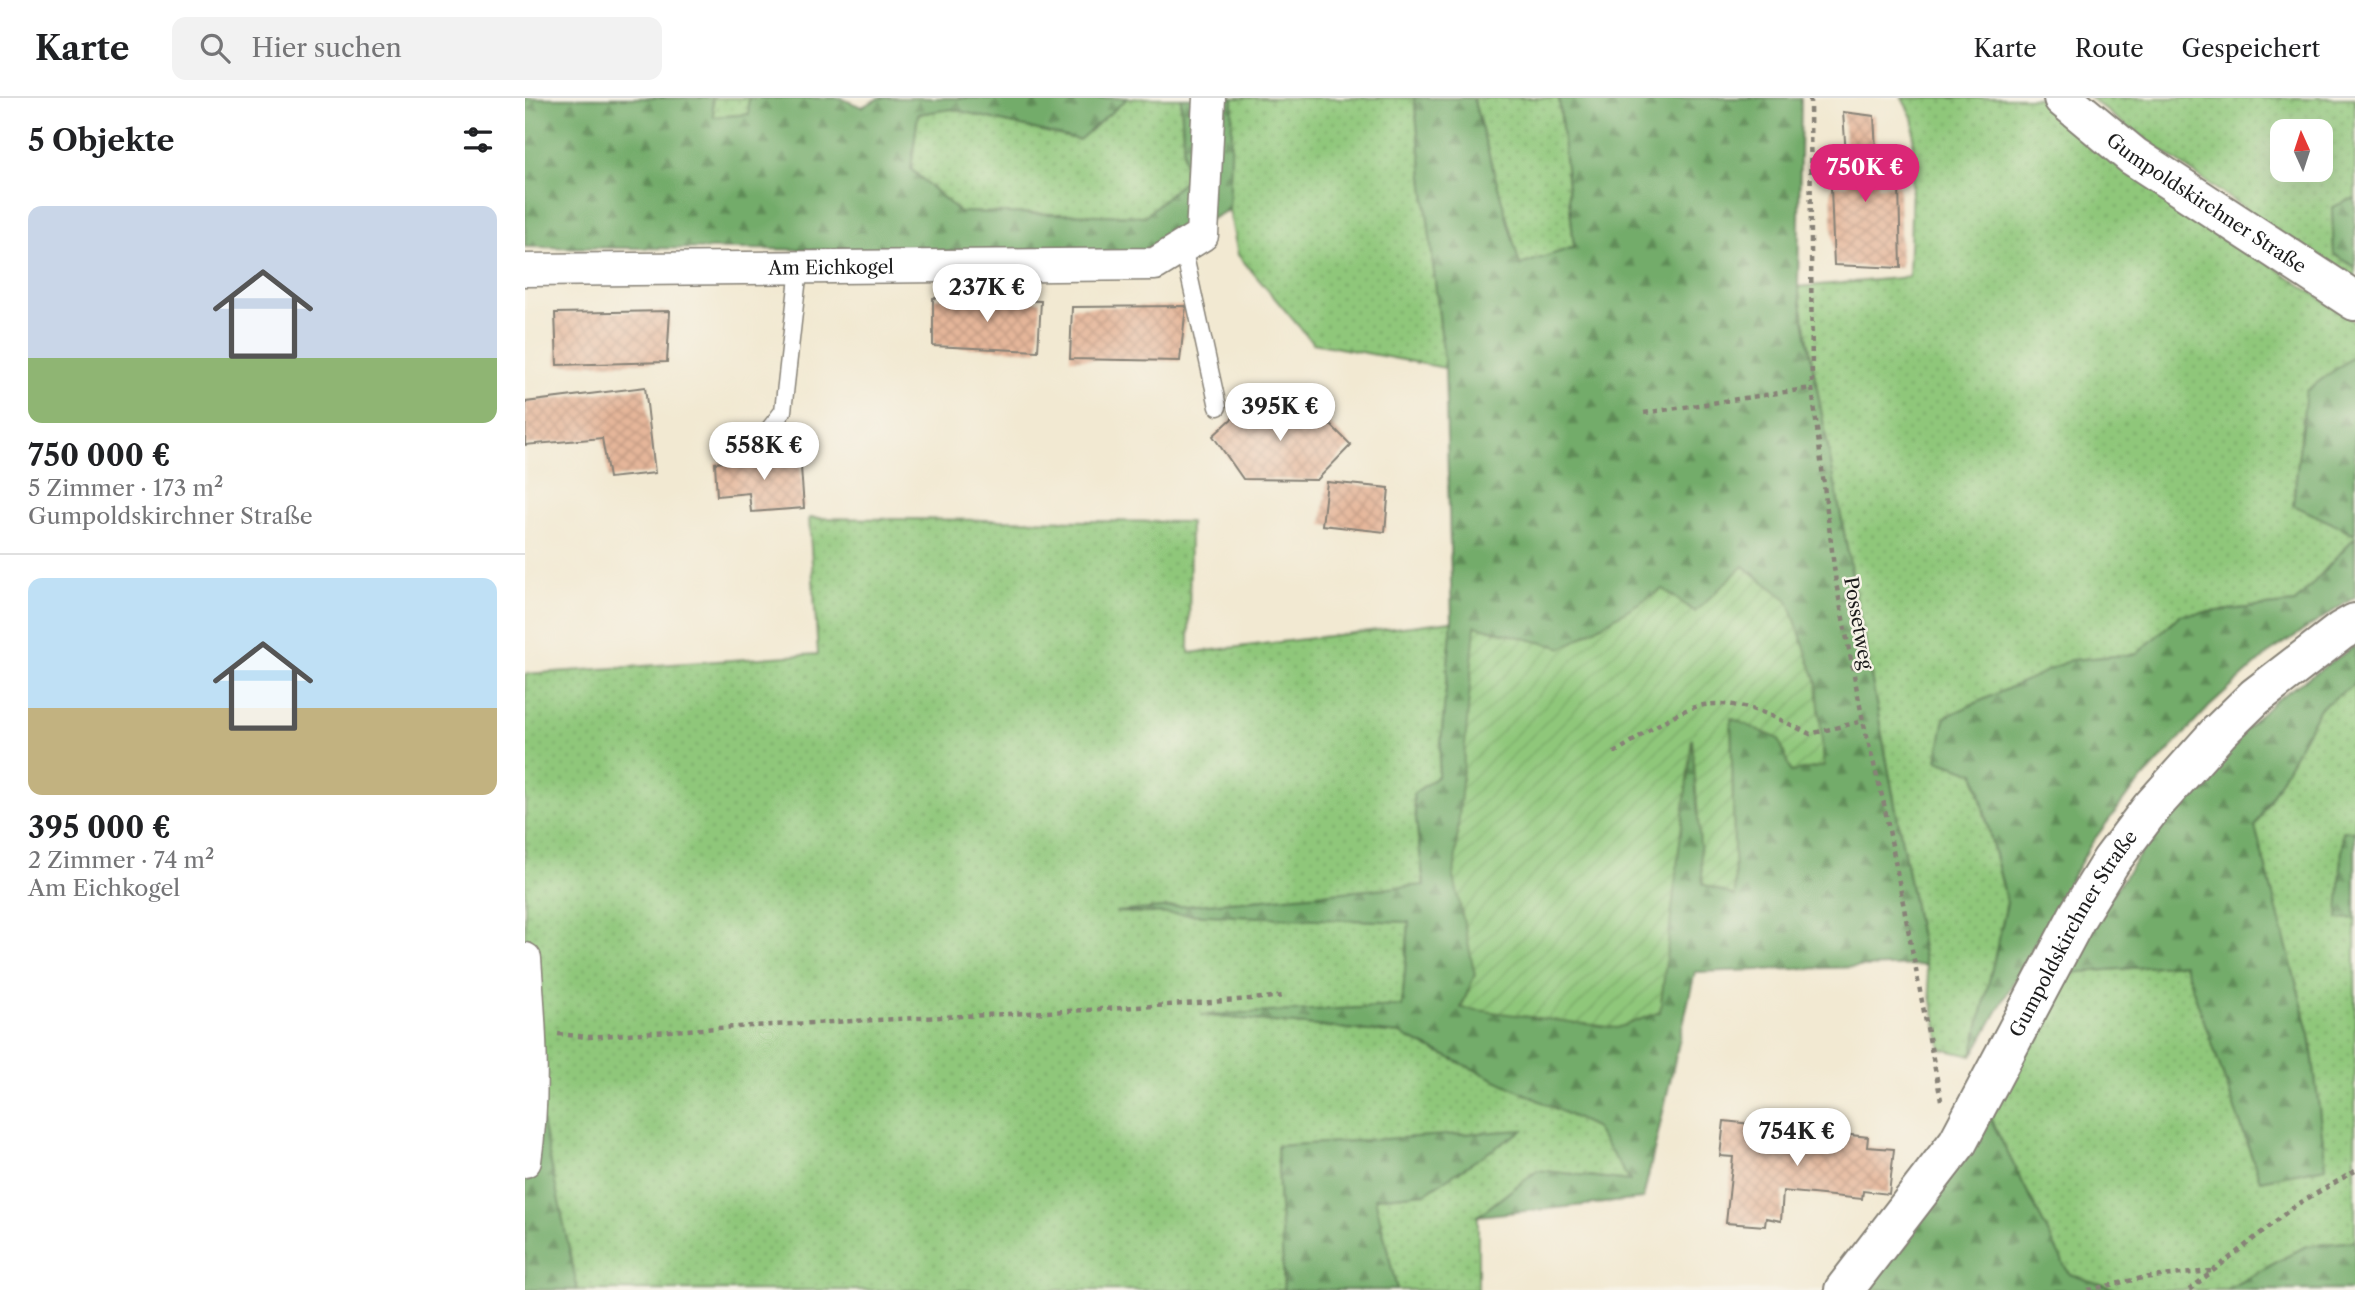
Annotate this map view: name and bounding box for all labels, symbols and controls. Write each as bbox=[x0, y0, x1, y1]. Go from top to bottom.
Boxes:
search box bbox=[172, 17, 662, 80]
text: Karte bbox=[35, 28, 130, 69]
icon: search bbox=[196, 29, 234, 67]
text: Hier suchen bbox=[252, 32, 402, 64]
text: Karte bbox=[1973, 34, 2037, 63]
text: Route bbox=[2075, 34, 2144, 63]
text: Gespeichert bbox=[2182, 34, 2320, 63]
north arrow bbox=[2270, 119, 2333, 182]
map controls bbox=[2270, 119, 2333, 182]
icon: filters bbox=[459, 121, 497, 159]
text: 5 Objekte bbox=[28, 122, 175, 159]
street label: Gumpoldskirchner Straße bbox=[2102, 128, 2310, 278]
pin: 750K € bbox=[1808, 144, 1922, 204]
text: 750K € bbox=[1826, 153, 1904, 181]
icon: home bbox=[200, 251, 326, 377]
street label: Am Eichkogel bbox=[767, 255, 894, 280]
pin: 237K € bbox=[930, 264, 1044, 324]
text: 237K € bbox=[949, 273, 1025, 301]
pin: 395K € bbox=[1223, 384, 1337, 443]
text: 395K € bbox=[1241, 392, 1319, 420]
pin: 558K € bbox=[707, 422, 821, 482]
text: 558K € bbox=[725, 431, 803, 459]
text: 750 000 € bbox=[28, 437, 171, 474]
text: 5 Zimmer · 173 m² bbox=[28, 474, 223, 502]
text: Gumpoldskirchner Straße bbox=[28, 502, 313, 530]
street label: Possetweg bbox=[1839, 575, 1878, 672]
icon: home bbox=[200, 623, 326, 749]
text: 395 000 € bbox=[28, 809, 171, 846]
street label: Gumpoldskirchner Straße bbox=[2005, 826, 2142, 1041]
text: 2 Zimmer · 74 m² bbox=[28, 846, 214, 874]
text: Am Eichkogel bbox=[28, 874, 180, 902]
pin: 754K € bbox=[1740, 1108, 1854, 1168]
text: 754K € bbox=[1759, 1117, 1835, 1145]

